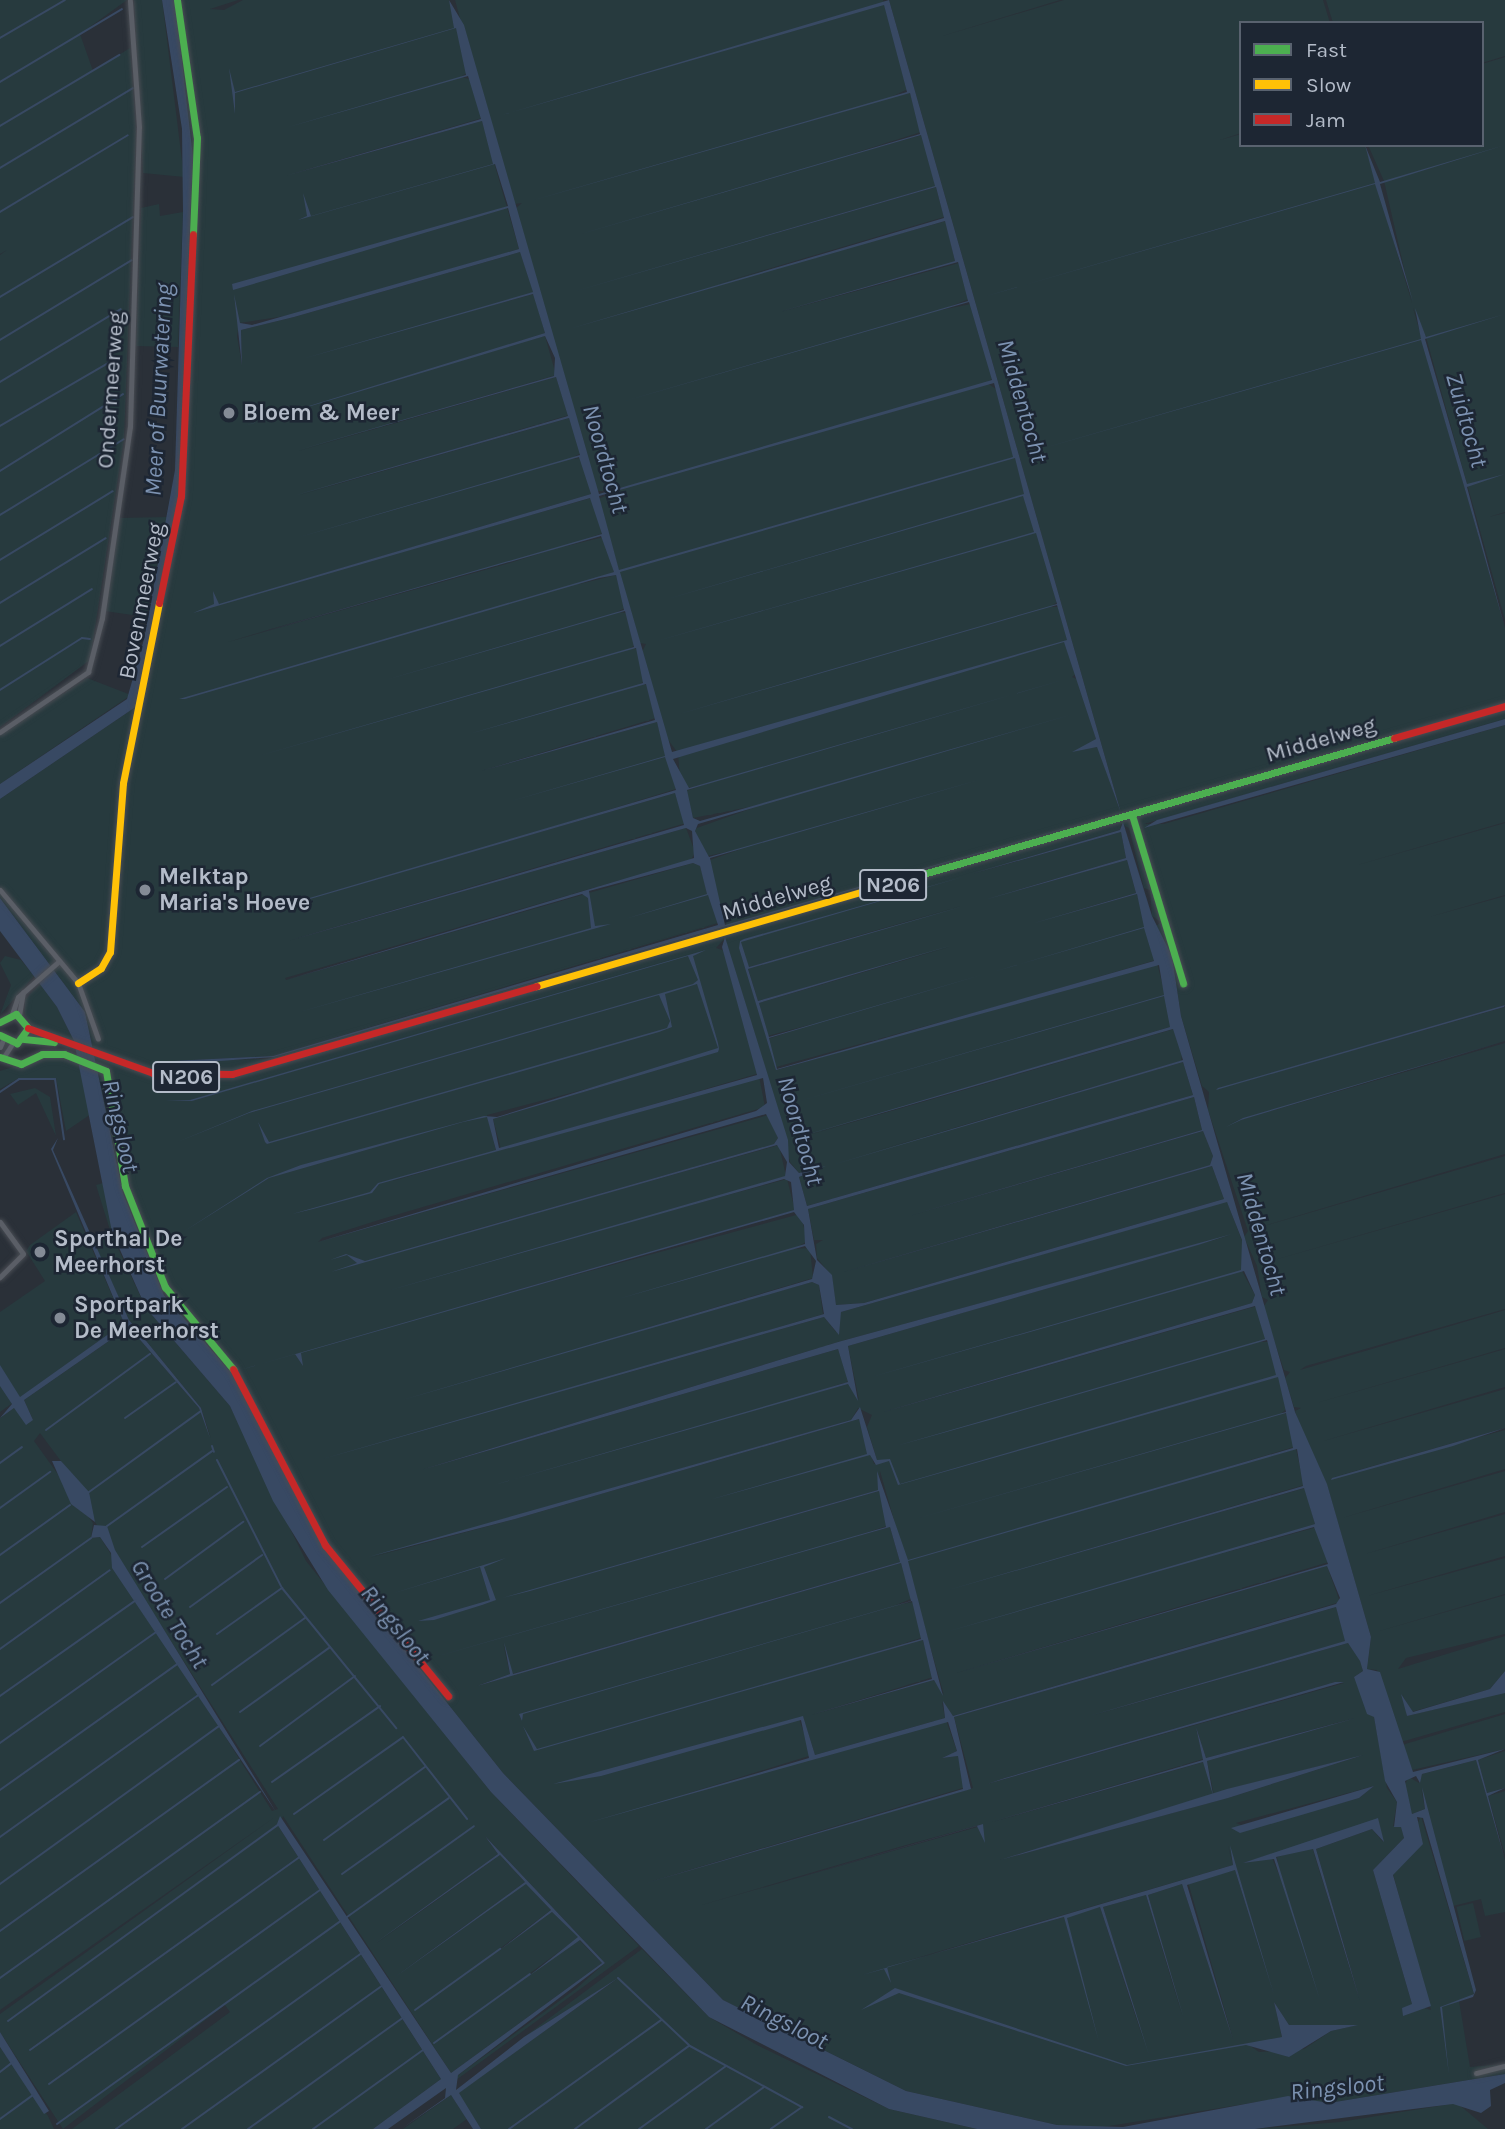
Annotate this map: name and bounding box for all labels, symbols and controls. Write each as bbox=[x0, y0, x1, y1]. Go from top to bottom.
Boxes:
legend bbox=[1239, 21, 1484, 147]
text: Fast bbox=[1306, 38, 1347, 62]
text: Slow bbox=[1306, 73, 1351, 97]
text: Jam bbox=[1306, 108, 1346, 132]
water label: Meer of Buurwatering bbox=[139, 283, 179, 497]
street label: Ondermeerweg bbox=[92, 311, 130, 469]
water label: Middentocht bbox=[991, 336, 1053, 466]
water label: Zuidtocht bbox=[1439, 369, 1493, 471]
place label: Bloem & Meer bbox=[243, 399, 399, 427]
water label: Noordtocht bbox=[576, 401, 634, 517]
marker: Bloem & Meer bbox=[221, 405, 237, 421]
street label: Bovenmeerweg bbox=[113, 520, 171, 682]
street label: Middelweg bbox=[1263, 711, 1379, 769]
place label: Melktap Maria's Hoeve bbox=[159, 863, 310, 917]
road number: N206 bbox=[858, 868, 928, 903]
street label: Middelweg bbox=[719, 869, 835, 927]
marker: Melktap Maria's Hoeve bbox=[137, 882, 153, 898]
road number: N206 bbox=[151, 1060, 221, 1094]
water label: Noordtocht bbox=[771, 1073, 829, 1189]
water label: Ringsloot bbox=[95, 1077, 145, 1175]
water label: Middentocht bbox=[1230, 1169, 1292, 1299]
place label: Sporthal De Meerhorst bbox=[54, 1225, 182, 1279]
marker: Sporthal De Meerhorst bbox=[32, 1244, 48, 1260]
place label: Sportpark De Meerhorst bbox=[74, 1291, 219, 1345]
marker: Sportpark De Meerhorst bbox=[52, 1310, 68, 1326]
water label: Groote Tocht bbox=[124, 1554, 214, 1674]
water label: Ringsloot bbox=[354, 1579, 436, 1671]
water label: Ringsloot bbox=[736, 1988, 832, 2056]
water label: Ringsloot bbox=[1289, 2069, 1385, 2107]

